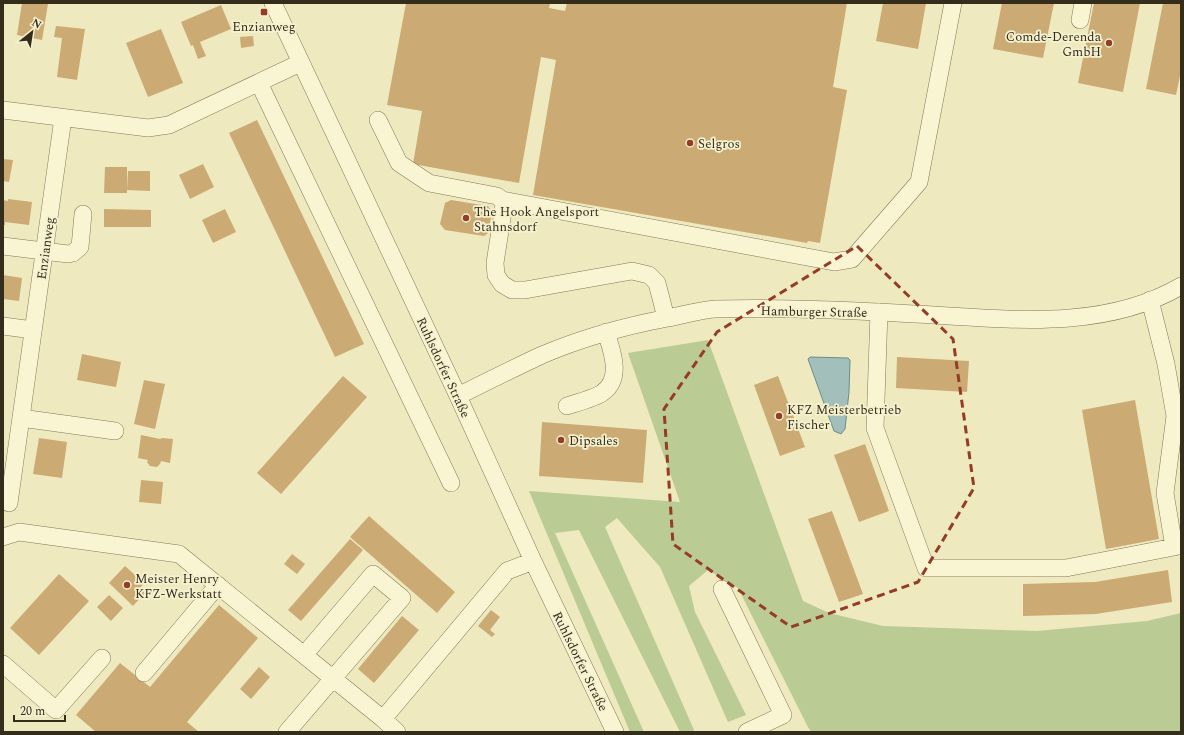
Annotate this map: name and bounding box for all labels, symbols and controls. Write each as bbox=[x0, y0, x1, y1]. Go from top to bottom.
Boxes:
marker: Enzianweg bbox=[259, 7, 269, 17]
north arrow bbox=[12, 12, 52, 52]
text: N bbox=[29, 14, 45, 33]
place label: Enzianweg bbox=[232, 17, 296, 37]
place label: Comde-Derenda GmbH bbox=[1006, 27, 1102, 62]
marker: Comde-Derenda GmbH bbox=[1104, 38, 1114, 48]
place label: Selgros bbox=[698, 134, 740, 154]
marker: Selgros bbox=[685, 138, 695, 148]
place label: The Hook Angelsport Stahnsdorf bbox=[474, 202, 600, 237]
marker: The Hook Angelsport Stahnsdorf bbox=[461, 213, 471, 223]
street label: Enzianweg bbox=[32, 215, 60, 281]
street label: Hamburger Straße bbox=[760, 301, 868, 323]
street label: Ruhlsdorfer Straße bbox=[411, 314, 475, 421]
place label: KFZ Meisterbetrieb Fischer bbox=[787, 400, 901, 435]
marker: KFZ Meisterbetrieb Fischer bbox=[774, 411, 784, 421]
place label: Dipsales bbox=[569, 431, 618, 451]
marker: Dipsales bbox=[556, 435, 566, 445]
place label: Meister Henry KFZ-Werkstatt bbox=[135, 569, 222, 604]
marker: Meister Henry KFZ-Werkstatt bbox=[122, 580, 132, 590]
street label: Ruhlsdorfer Straße bbox=[547, 608, 613, 715]
scale bar bbox=[14, 697, 65, 723]
text: 20 m bbox=[20, 702, 45, 721]

